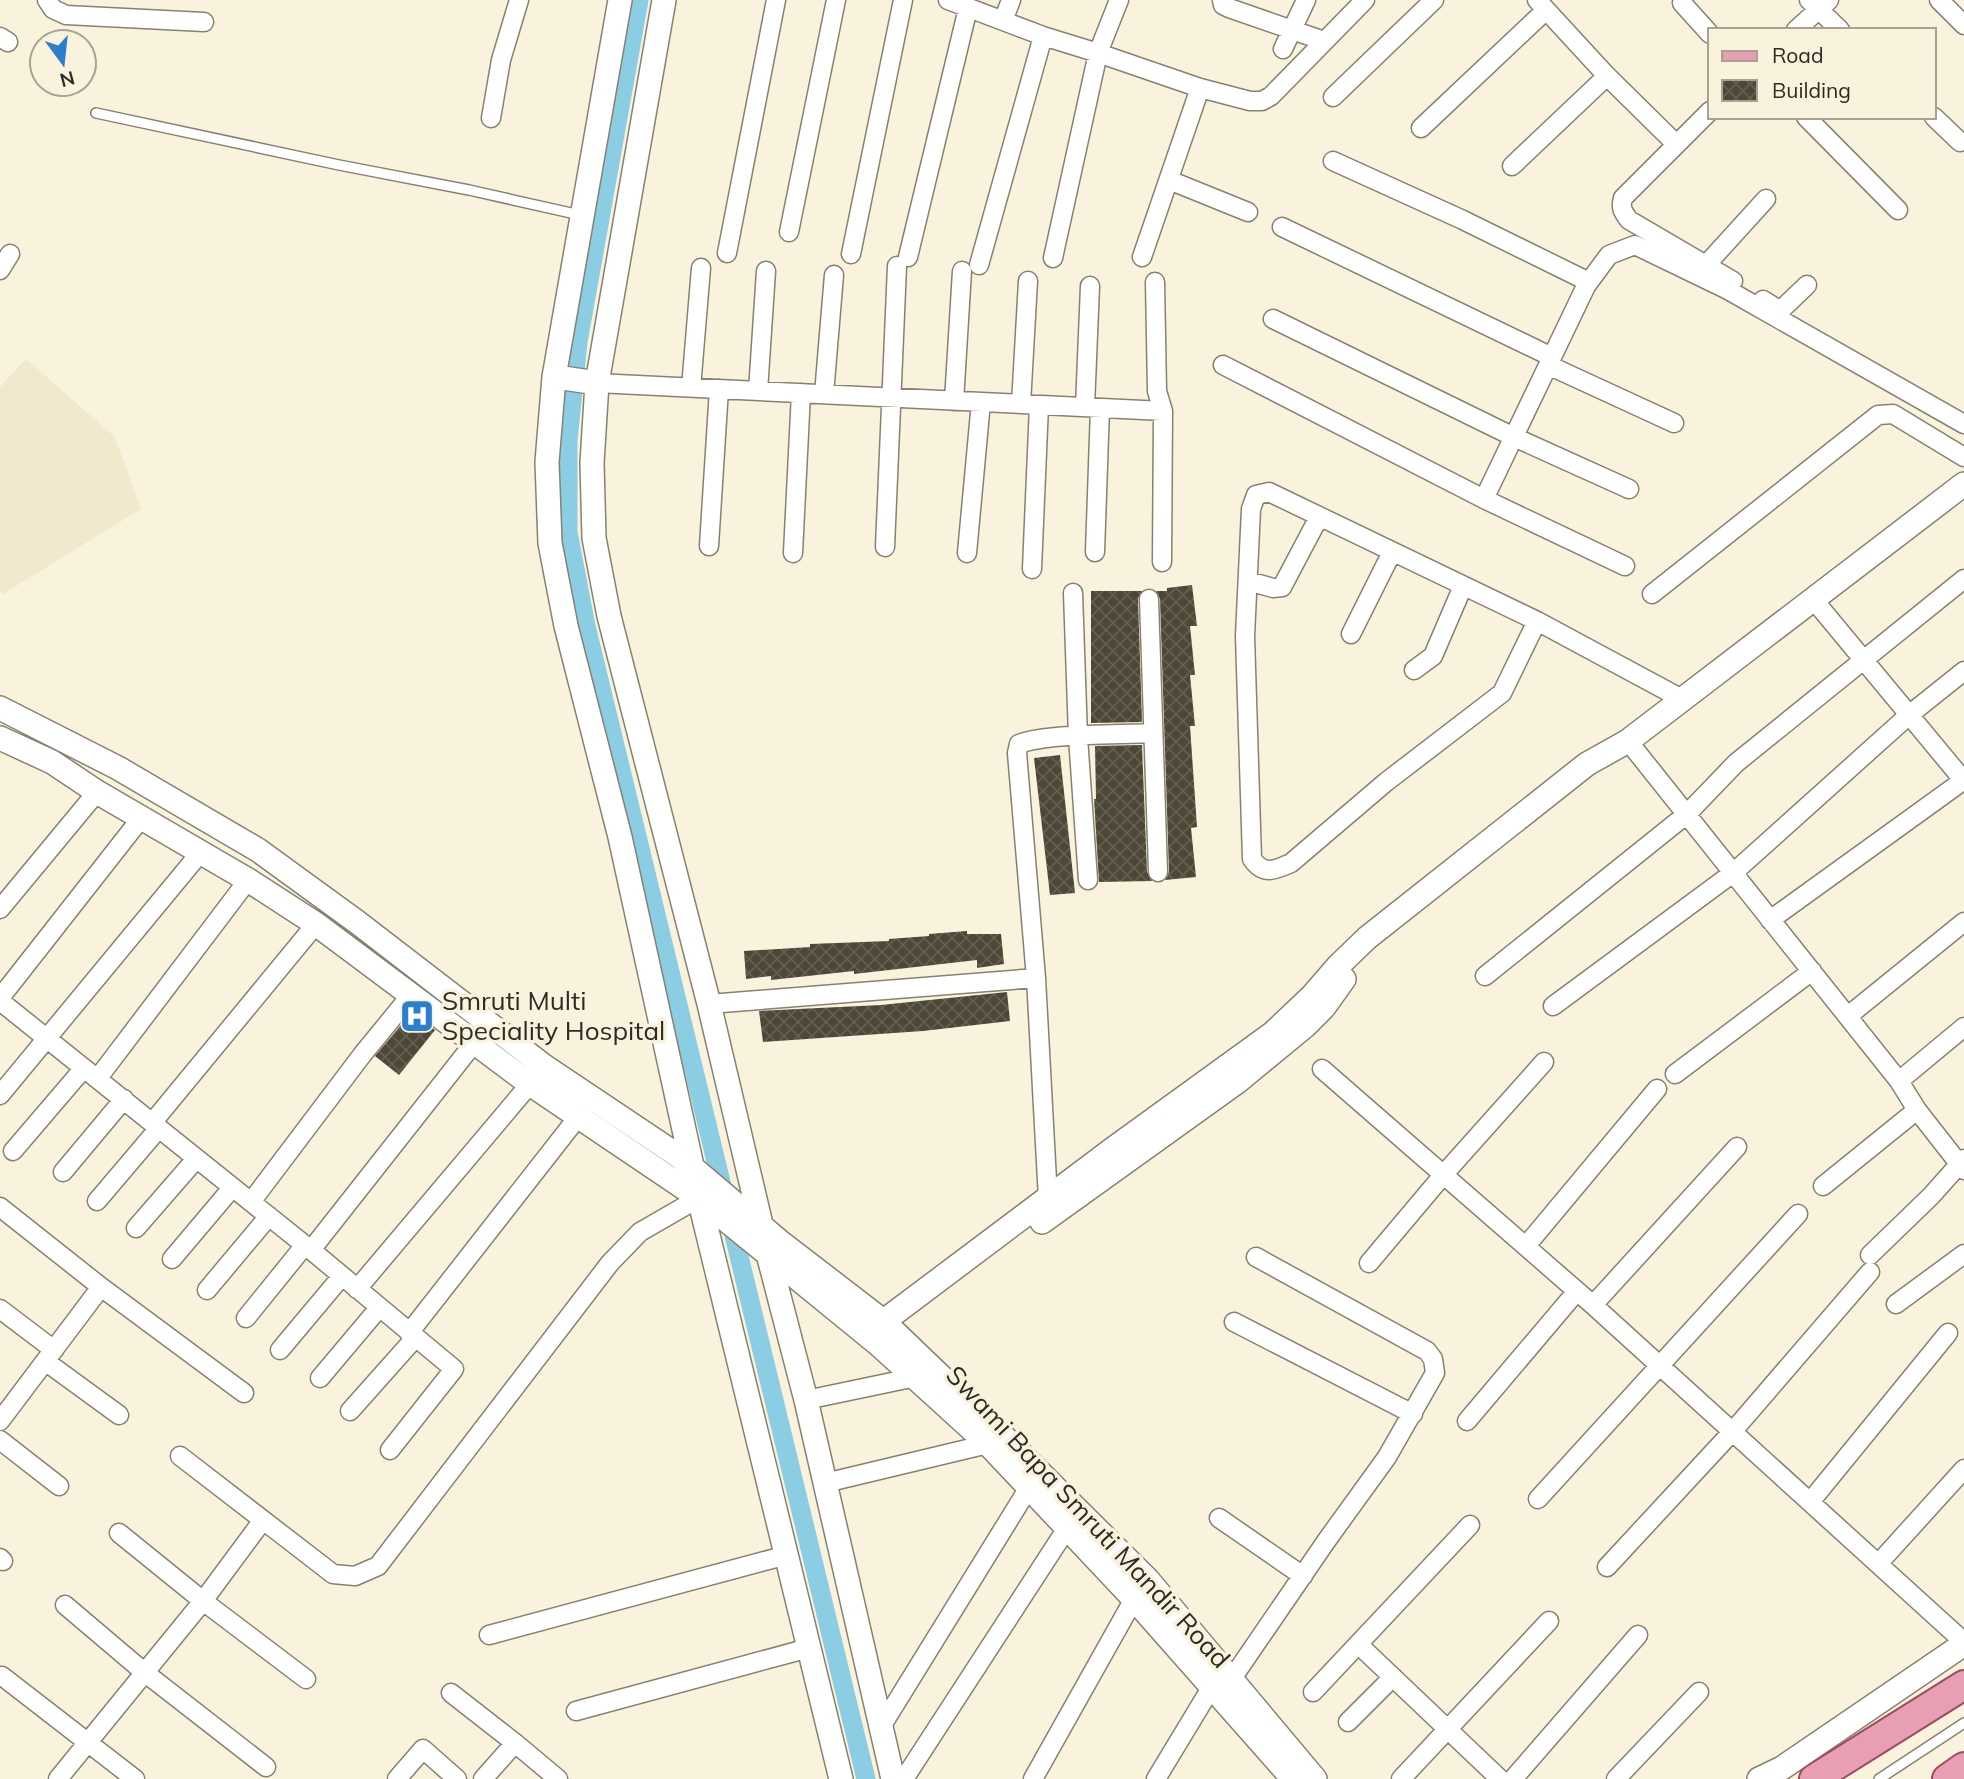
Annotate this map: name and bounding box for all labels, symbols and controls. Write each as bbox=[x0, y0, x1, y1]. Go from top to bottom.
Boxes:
north arrow bbox=[28, 28, 98, 98]
legend bbox=[1708, 28, 1936, 119]
text: Road bbox=[1772, 42, 1823, 68]
text: N bbox=[57, 66, 77, 93]
text: Building bbox=[1772, 77, 1851, 103]
place label: Smruti Multi Speciality Hospital bbox=[442, 984, 665, 1047]
hospital icon: Smruti Multi Speciality Hospital bbox=[398, 997, 436, 1035]
street label: Swami Bapa Smruti Mandir Road bbox=[939, 1359, 1237, 1675]

